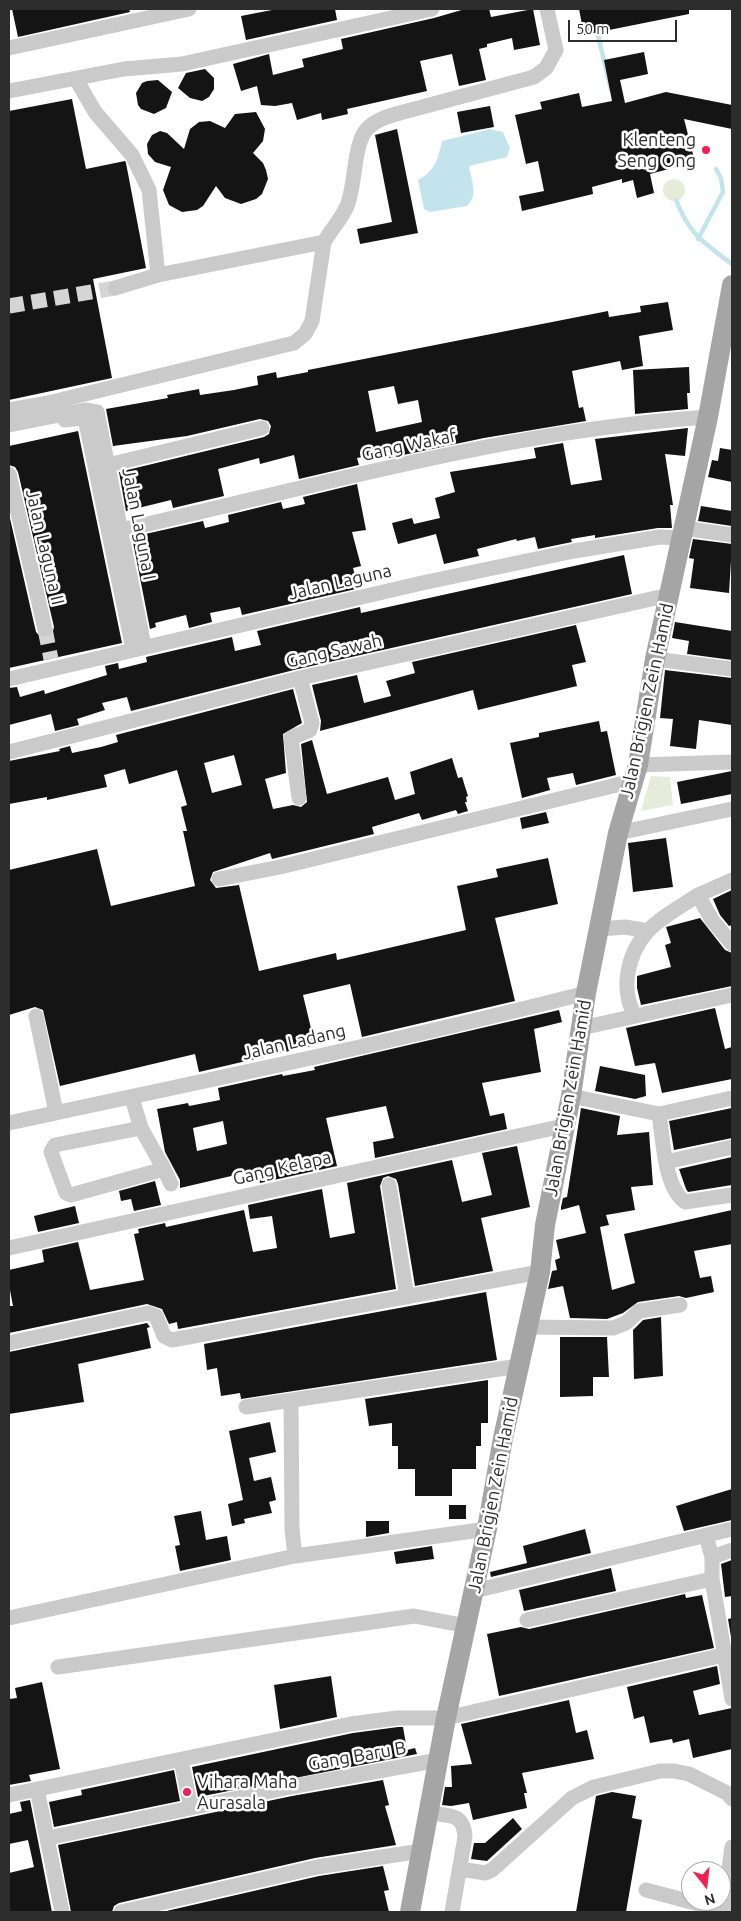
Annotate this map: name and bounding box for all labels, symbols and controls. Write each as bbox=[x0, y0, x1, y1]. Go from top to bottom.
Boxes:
scale bar bbox=[571, 10, 680, 42]
text: 50 m bbox=[576, 20, 609, 37]
place label: Klenteng Seng Ong bbox=[617, 129, 696, 172]
marker: Klenteng Seng Ong bbox=[700, 144, 712, 156]
street label: Gang Wakaf bbox=[359, 424, 459, 466]
street label: Jalan Laguna I bbox=[118, 466, 160, 582]
street label: Jalan Laguna II bbox=[21, 487, 69, 607]
street label: Jalan Laguna bbox=[286, 560, 394, 604]
street label: Jalan Brigjen Zein Hamid bbox=[616, 601, 678, 801]
street label: Gang Sawah bbox=[284, 629, 384, 673]
street label: Jalan Brigjen Zein Hamid bbox=[540, 998, 596, 1198]
street label: Jalan Ladang bbox=[240, 1020, 348, 1064]
street label: Gang Kelapa bbox=[231, 1146, 333, 1190]
street label: Jalan Brigjen Zein Hamid bbox=[463, 1395, 523, 1595]
street label: Gang Baru B bbox=[306, 1737, 408, 1775]
place label: Vihara Maha Aurasala bbox=[197, 1771, 298, 1814]
marker: Vihara Maha Aurasala bbox=[181, 1786, 193, 1798]
north arrow bbox=[681, 1861, 731, 1911]
text: N bbox=[703, 1890, 717, 1909]

